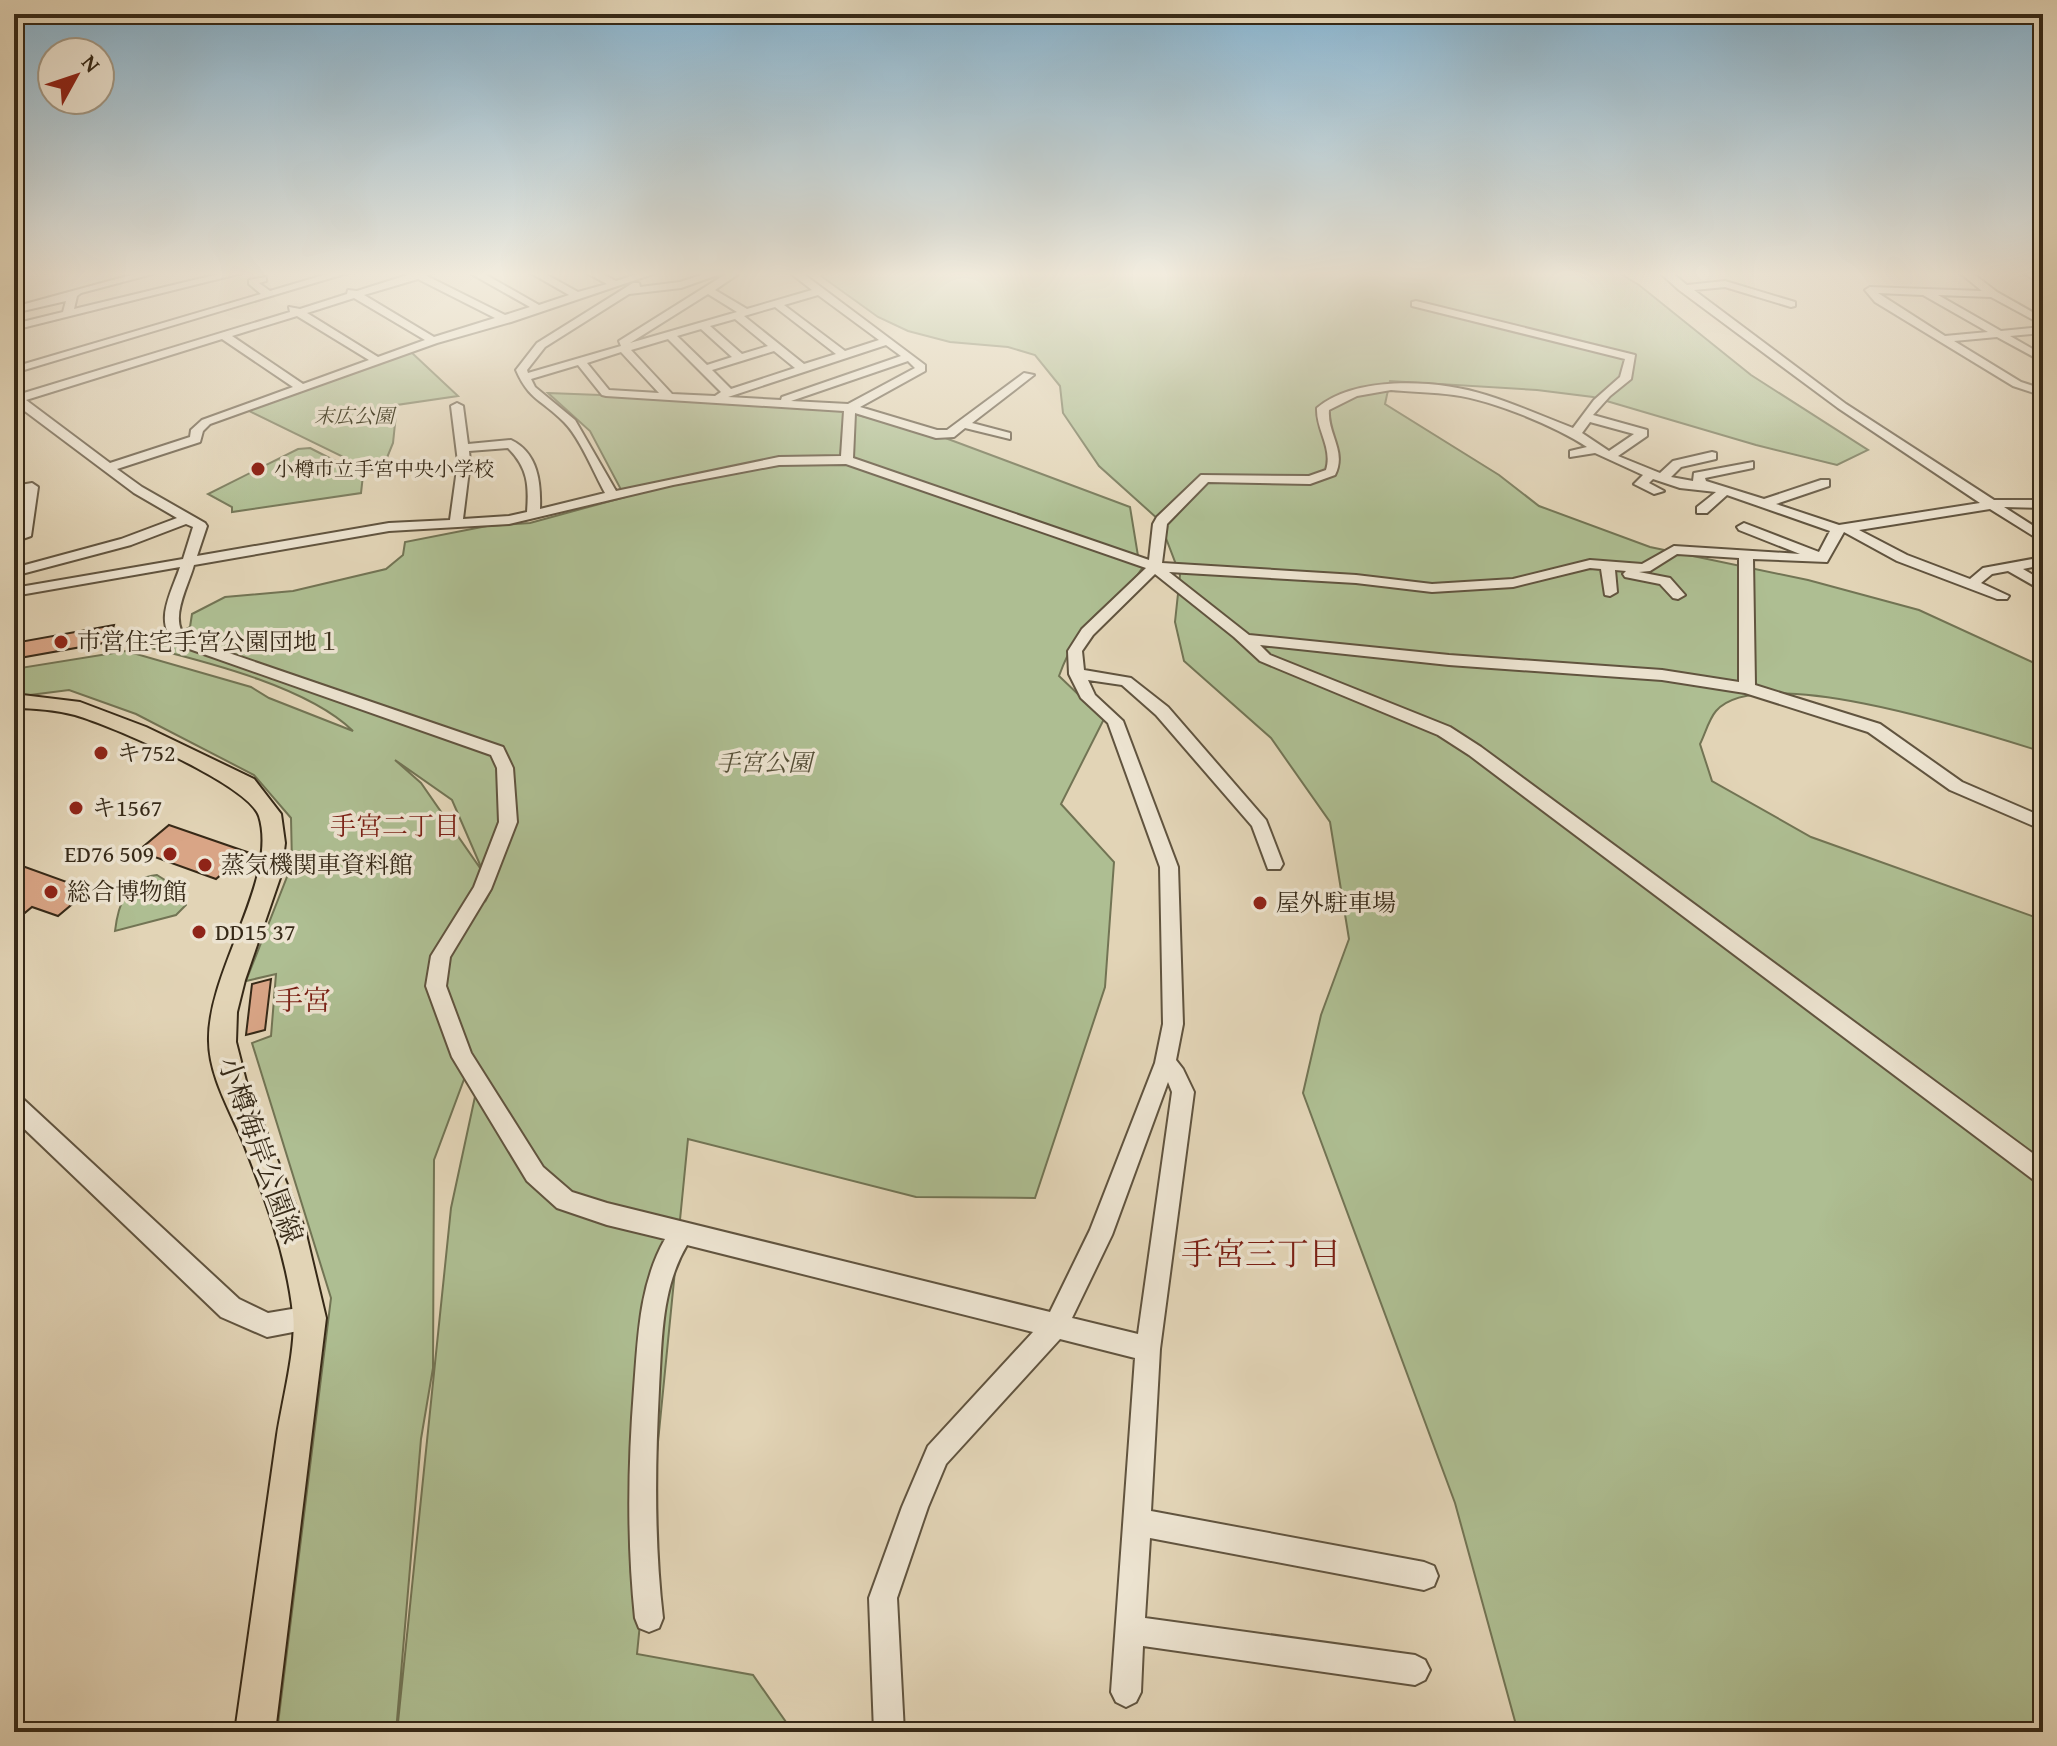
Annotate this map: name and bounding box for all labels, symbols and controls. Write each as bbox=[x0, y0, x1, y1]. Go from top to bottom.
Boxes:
north arrow bbox=[36, 36, 116, 116]
text: N bbox=[74, 47, 108, 79]
park label: 末広公園 bbox=[314, 401, 397, 430]
place label: 小樽市立手宮中央小学校 bbox=[274, 454, 494, 483]
marker: 小樽市立手宮中央小学校 bbox=[249, 460, 267, 478]
place label: 市営住宅手宮公園団地１ bbox=[77, 624, 341, 659]
marker: 市営住宅手宮公園団地１ bbox=[52, 633, 70, 651]
place label: キ752 bbox=[117, 735, 176, 770]
marker: キ752 bbox=[92, 744, 110, 762]
park label: 手宮公園 bbox=[716, 745, 816, 780]
place label: キ1567 bbox=[92, 790, 162, 825]
marker: キ1567 bbox=[67, 799, 85, 817]
district label: 手宮二丁目 bbox=[330, 806, 460, 845]
place label: ED76 509 bbox=[64, 836, 154, 871]
marker: ED76 509 bbox=[161, 845, 179, 863]
place label: 蒸気機関車資料館 bbox=[221, 847, 413, 882]
marker: 蒸気機関車資料館 bbox=[196, 856, 214, 874]
place label: 総合博物館 bbox=[67, 874, 187, 909]
marker: 総合博物館 bbox=[42, 883, 60, 901]
place label: 屋外駐車場 bbox=[1276, 885, 1396, 920]
marker: 屋外駐車場 bbox=[1251, 894, 1269, 912]
place label: DD15 37 bbox=[215, 914, 296, 949]
marker: DD15 37 bbox=[190, 923, 208, 941]
district label: 手宮 bbox=[275, 979, 331, 1020]
street label: 小樽海岸公園線 bbox=[209, 1051, 314, 1249]
district label: 手宮三丁目 bbox=[1181, 1230, 1341, 1277]

